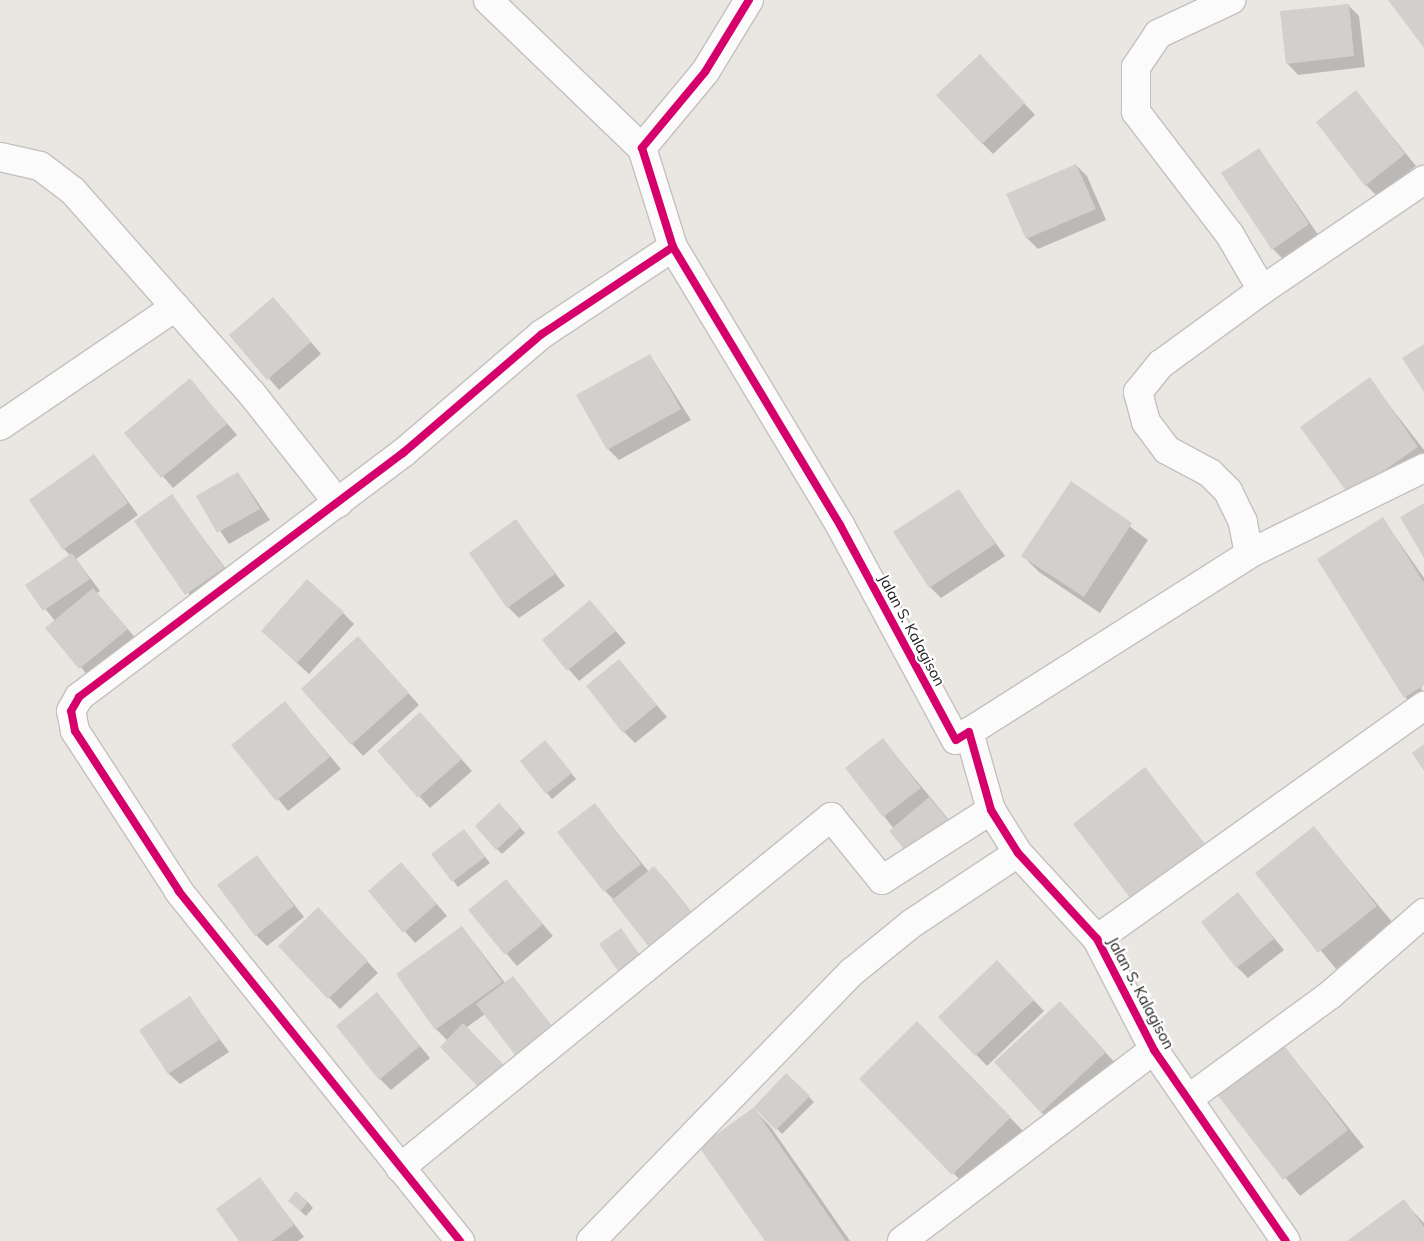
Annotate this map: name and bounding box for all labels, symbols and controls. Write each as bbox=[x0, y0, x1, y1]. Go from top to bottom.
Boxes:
street label: Jalan S. Kalagison bbox=[875, 571, 949, 689]
street label: Jalan S. Kalagison bbox=[1104, 934, 1178, 1052]

